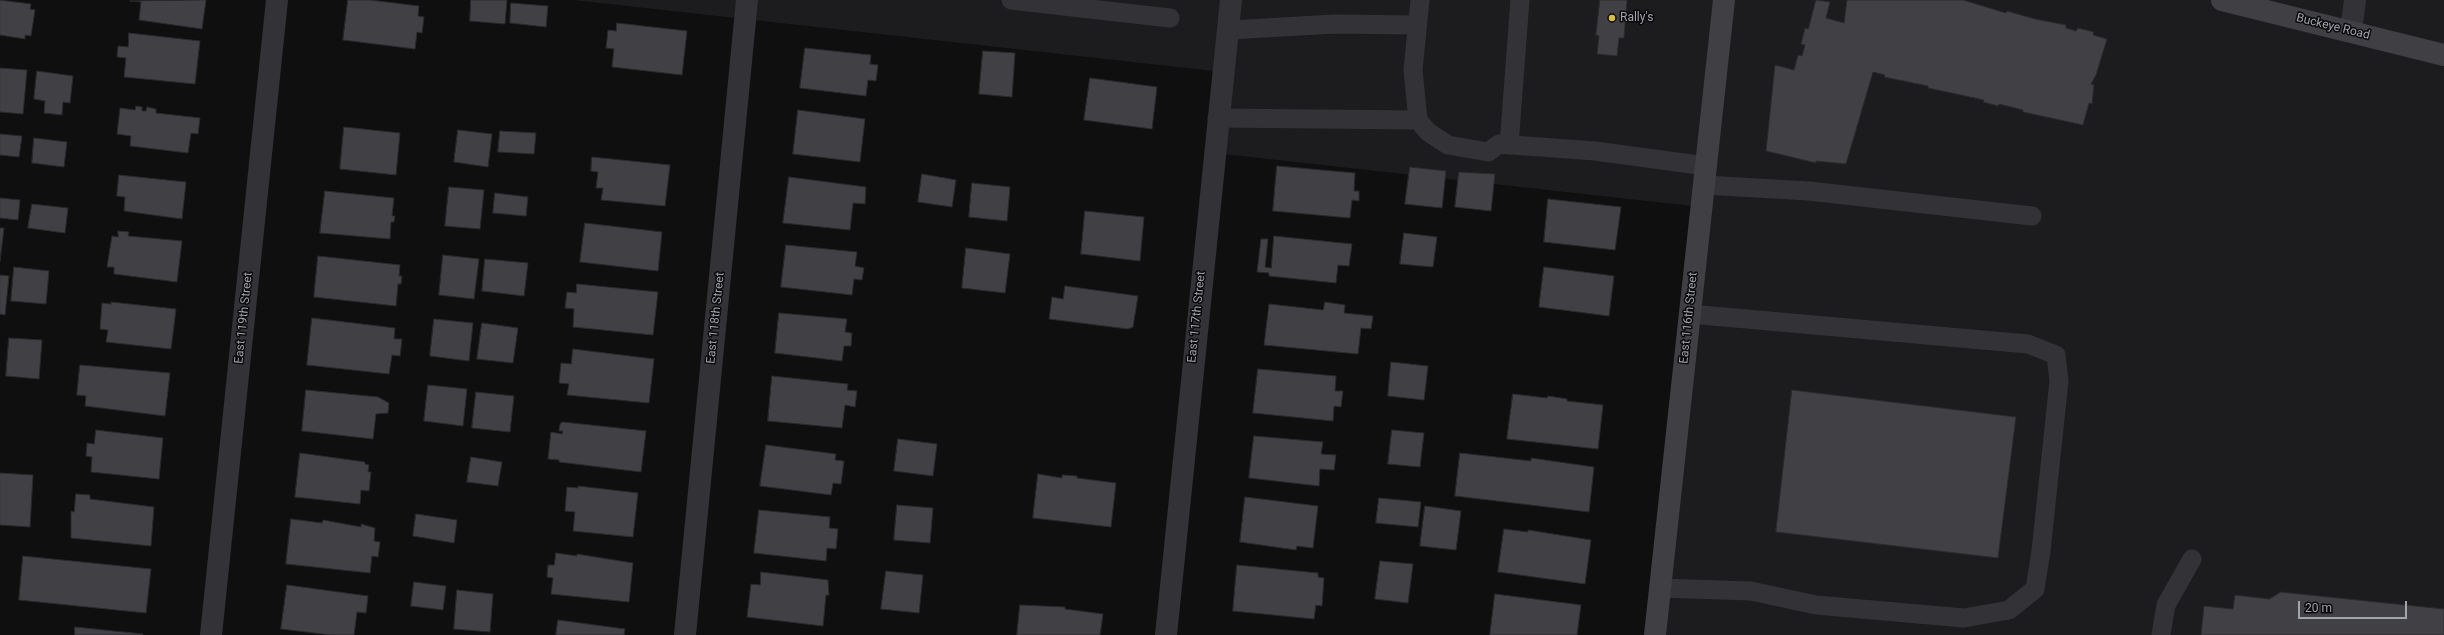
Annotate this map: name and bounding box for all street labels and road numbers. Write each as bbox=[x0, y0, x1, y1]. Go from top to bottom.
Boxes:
street label: Buckeye Road bbox=[2295, 11, 2371, 43]
street label: East 117th Street bbox=[1185, 271, 1209, 363]
street label: East 119th Street bbox=[232, 272, 256, 364]
street label: East 118th Street bbox=[704, 272, 728, 364]
street label: East 116th Street bbox=[1677, 272, 1701, 364]

